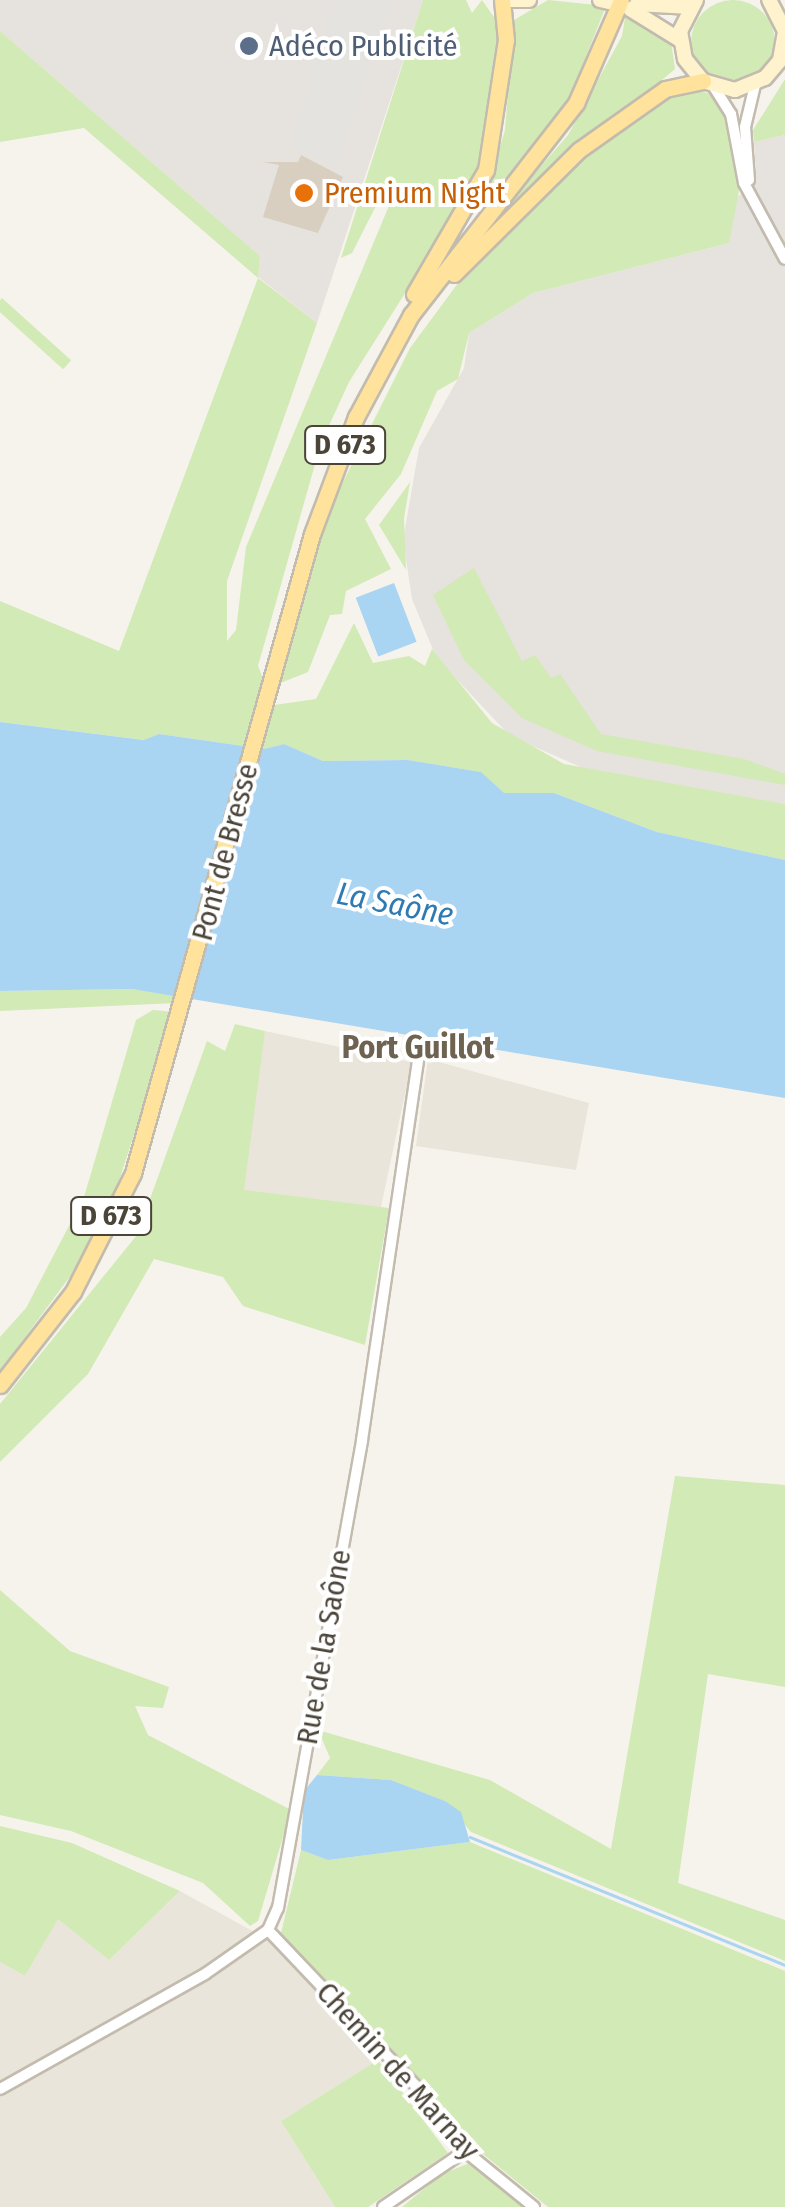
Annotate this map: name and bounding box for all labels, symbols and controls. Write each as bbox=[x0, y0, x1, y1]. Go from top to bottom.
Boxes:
place label: Adéco Publicité bbox=[269, 28, 457, 64]
marker: Adéco Publicité bbox=[238, 35, 260, 57]
place label: Premium Night bbox=[324, 175, 505, 211]
marker: Premium Night bbox=[293, 182, 315, 204]
road number: D 673 bbox=[302, 422, 388, 468]
street label: Pont de Bresse bbox=[184, 759, 266, 945]
water label: La Saône bbox=[333, 874, 457, 934]
district label: Port Guillot bbox=[342, 1028, 494, 1066]
road number: D 673 bbox=[68, 1193, 154, 1239]
street label: Rue de la Saône bbox=[289, 1547, 359, 1747]
street label: Chemin de Marnay bbox=[309, 1975, 487, 2167]

